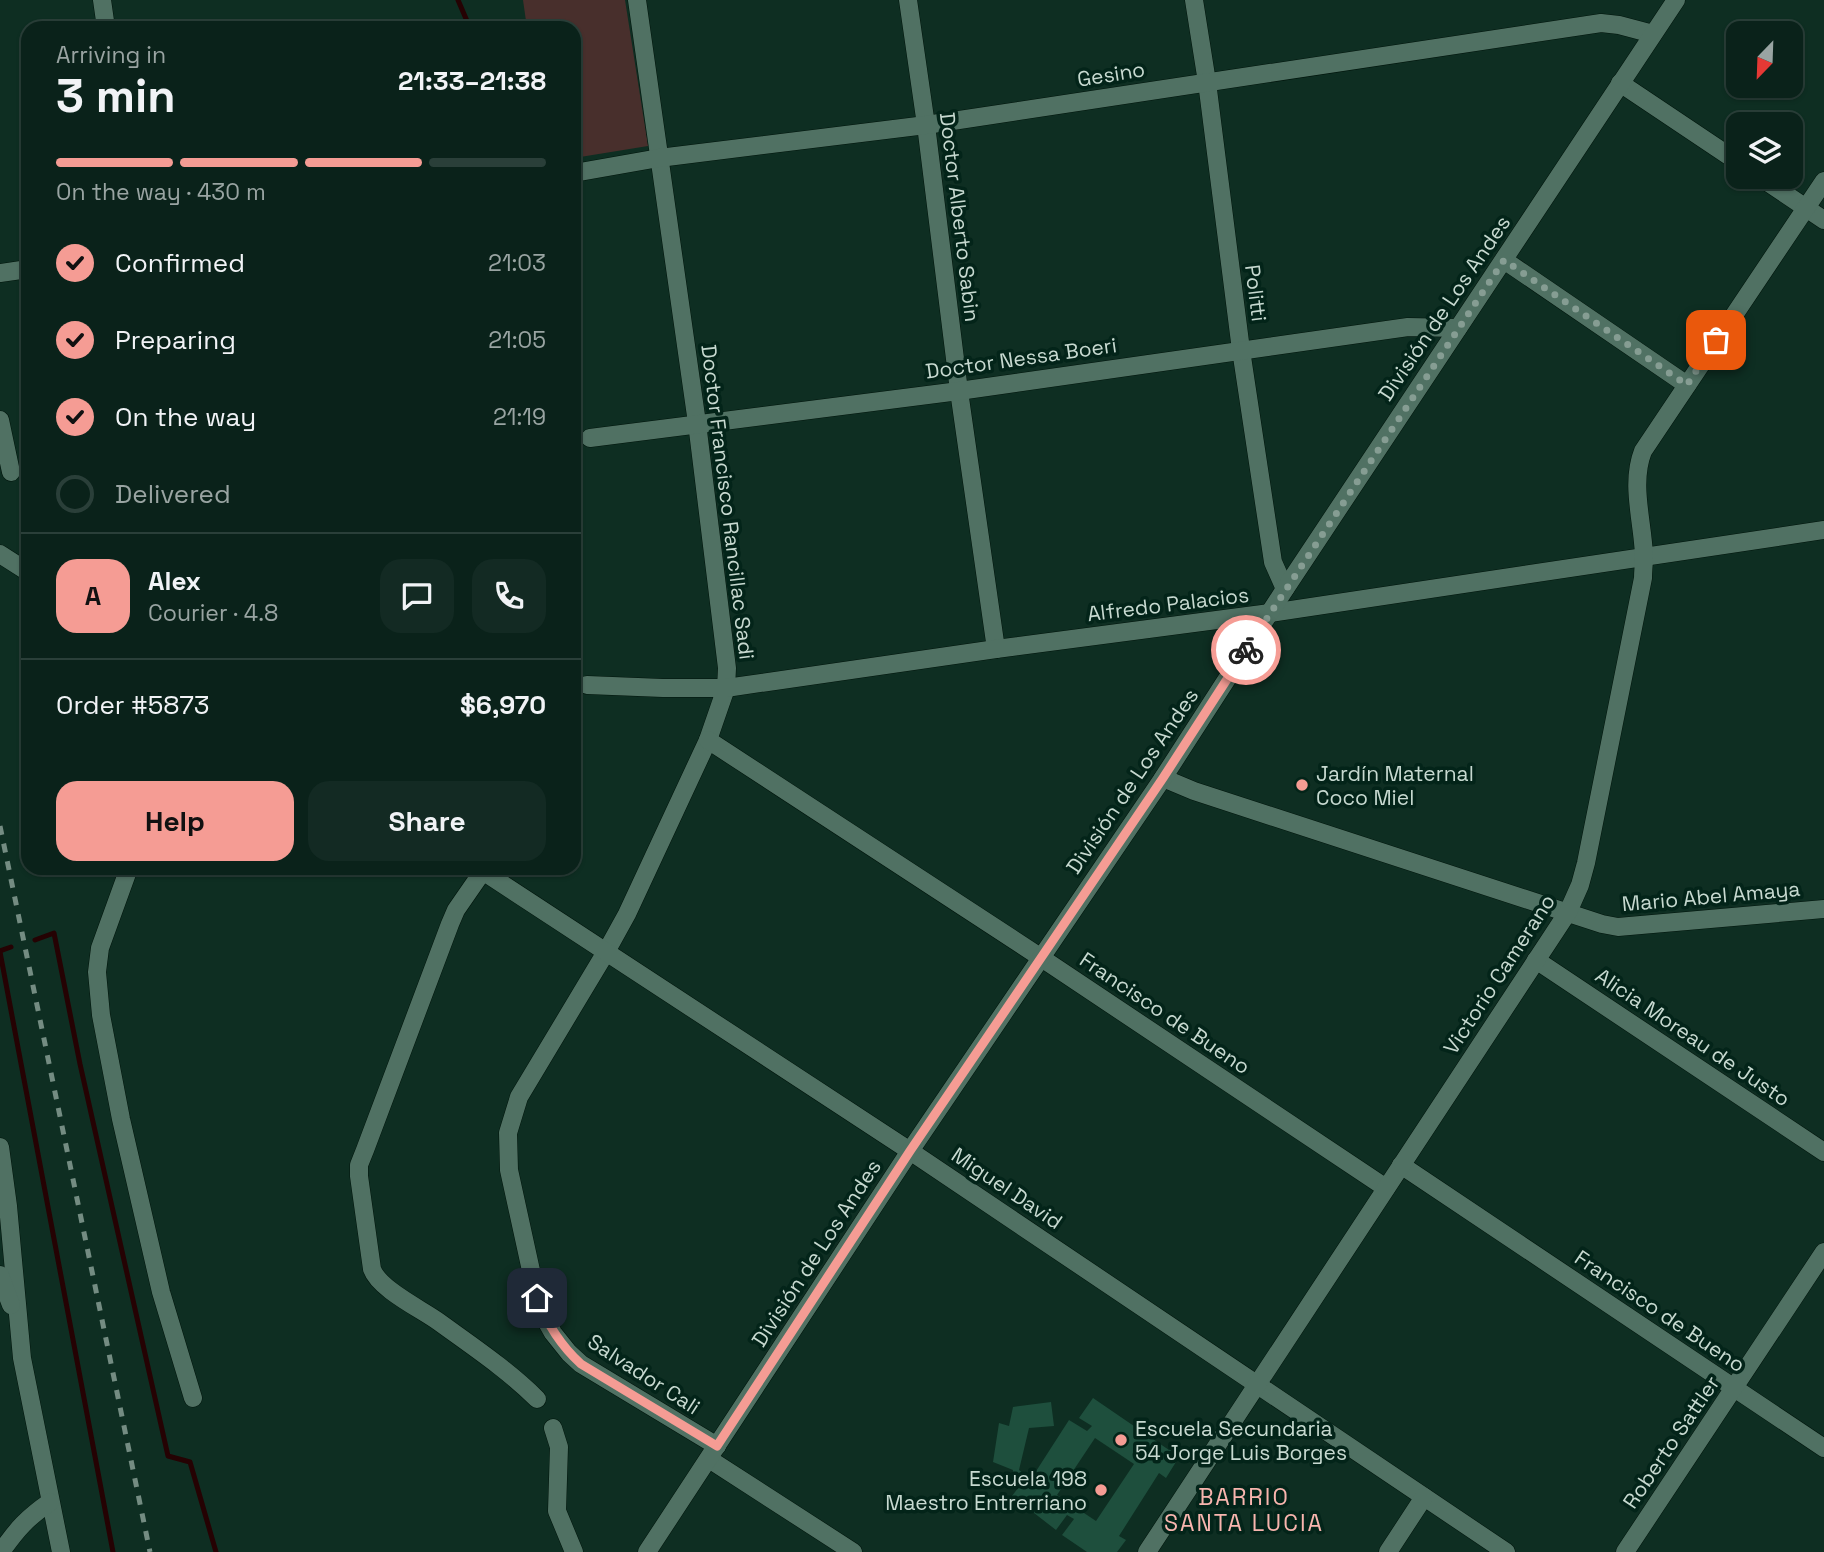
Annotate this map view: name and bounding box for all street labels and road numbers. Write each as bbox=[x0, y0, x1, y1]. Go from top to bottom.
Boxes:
street label: Gesino bbox=[1075, 55, 1147, 93]
street label: Doctor Alberto Sabin bbox=[934, 111, 986, 323]
street label: División de Los Andes bbox=[1372, 210, 1516, 406]
street label: Politti bbox=[1239, 263, 1273, 323]
street label: Doctor Nessa Boeri bbox=[924, 331, 1118, 385]
street label: Doctor Francisco Rancillac Sadi bbox=[695, 343, 761, 661]
street label: Alfredo Palacios bbox=[1086, 581, 1250, 627]
street label: División de Los Andes bbox=[1060, 683, 1204, 879]
street label: Mario Abel Amaya bbox=[1621, 875, 1801, 917]
street label: Victorio Camerano bbox=[1437, 889, 1561, 1059]
street label: Francisco de Bueno bbox=[1075, 946, 1255, 1080]
street label: Alicia Moreau de Justo bbox=[1590, 962, 1796, 1112]
street label: Miguel David bbox=[946, 1141, 1068, 1235]
street label: División de Los Andes bbox=[745, 1154, 887, 1352]
street label: Francisco de Bueno bbox=[1570, 1244, 1750, 1378]
street label: Salvador Cali bbox=[583, 1328, 705, 1420]
street label: Roberto Sattler bbox=[1617, 1370, 1725, 1514]

